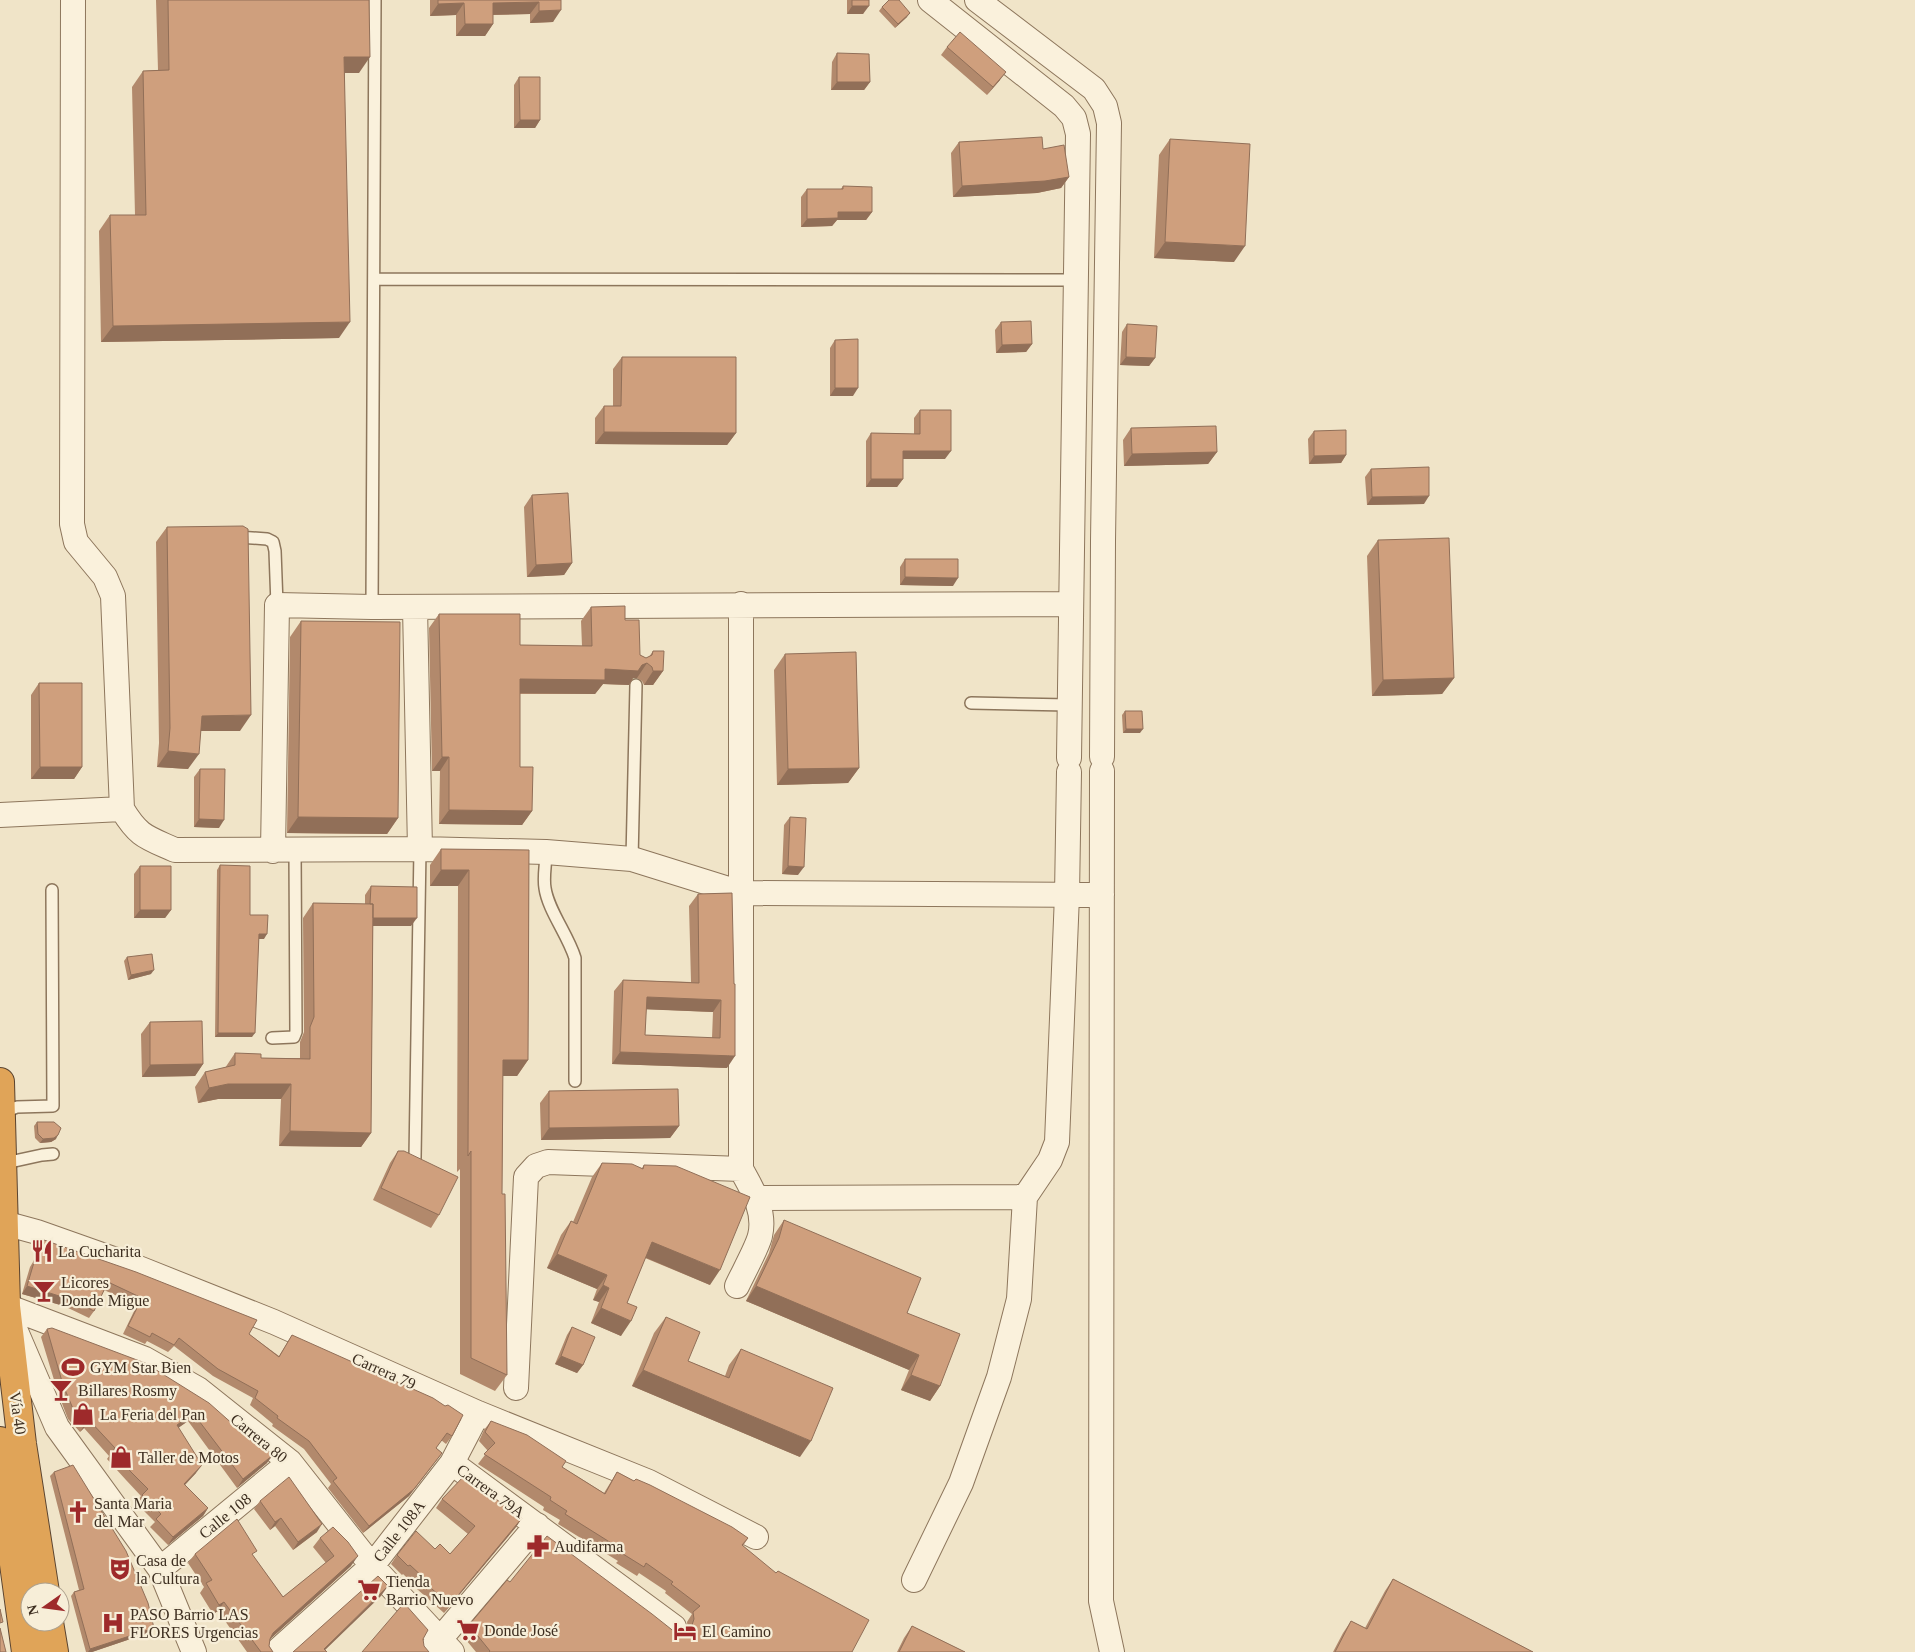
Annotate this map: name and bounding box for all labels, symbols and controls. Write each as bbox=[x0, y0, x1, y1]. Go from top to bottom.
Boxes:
restaurant icon: La Cucharita bbox=[29, 1238, 55, 1264]
place label: La Cucharita bbox=[58, 1243, 141, 1260]
place label: Licores Donde Migue bbox=[61, 1274, 149, 1310]
bar icon: Licores Donde Migue bbox=[31, 1278, 57, 1304]
street label: Carrera 79 bbox=[349, 1349, 419, 1393]
sports icon: GYM Star Bien bbox=[60, 1354, 86, 1380]
place label: GYM Star Bien bbox=[90, 1359, 191, 1376]
bar icon: Billares Rosmy bbox=[48, 1377, 74, 1403]
place label: Billares Rosmy bbox=[78, 1382, 177, 1400]
street label: Vía 40 bbox=[7, 1390, 29, 1436]
shop icon: La Feria del Pan bbox=[70, 1401, 96, 1427]
place label: La Feria del Pan bbox=[100, 1406, 205, 1423]
street label: Carrera 80 bbox=[227, 1410, 291, 1466]
shop icon: Taller de Motos bbox=[108, 1444, 134, 1470]
place label: Taller de Motos bbox=[138, 1449, 239, 1466]
street label: Carrera 79A bbox=[454, 1461, 529, 1522]
street label: Calle 108 bbox=[196, 1490, 254, 1542]
place label: Santa Maria del Mar bbox=[94, 1495, 172, 1530]
street label: Calle 108A bbox=[370, 1497, 429, 1565]
church icon: Santa Maria del Mar bbox=[65, 1499, 91, 1525]
pharmacy icon: Audifarma bbox=[525, 1533, 551, 1559]
place label: Audifarma bbox=[554, 1538, 623, 1555]
place label: Casa de la Cultura bbox=[136, 1552, 200, 1587]
theatre icon: Casa de la Cultura bbox=[107, 1556, 133, 1582]
place label: Tienda Barrio Nuevo bbox=[386, 1573, 474, 1608]
supermarket icon: Tienda Barrio Nuevo bbox=[356, 1577, 382, 1603]
north arrow bbox=[20, 1582, 70, 1632]
text: N bbox=[24, 1603, 41, 1617]
place label: PASO Barrio LAS FLORES Urgencias bbox=[130, 1606, 258, 1642]
hospital icon: PASO Barrio LAS FLORES Urgencias bbox=[100, 1610, 126, 1636]
supermarket icon: Donde José bbox=[455, 1617, 481, 1643]
hotel icon: El Camino bbox=[672, 1618, 698, 1644]
place label: Donde José bbox=[484, 1622, 558, 1639]
place label: El Camino bbox=[702, 1623, 771, 1640]

